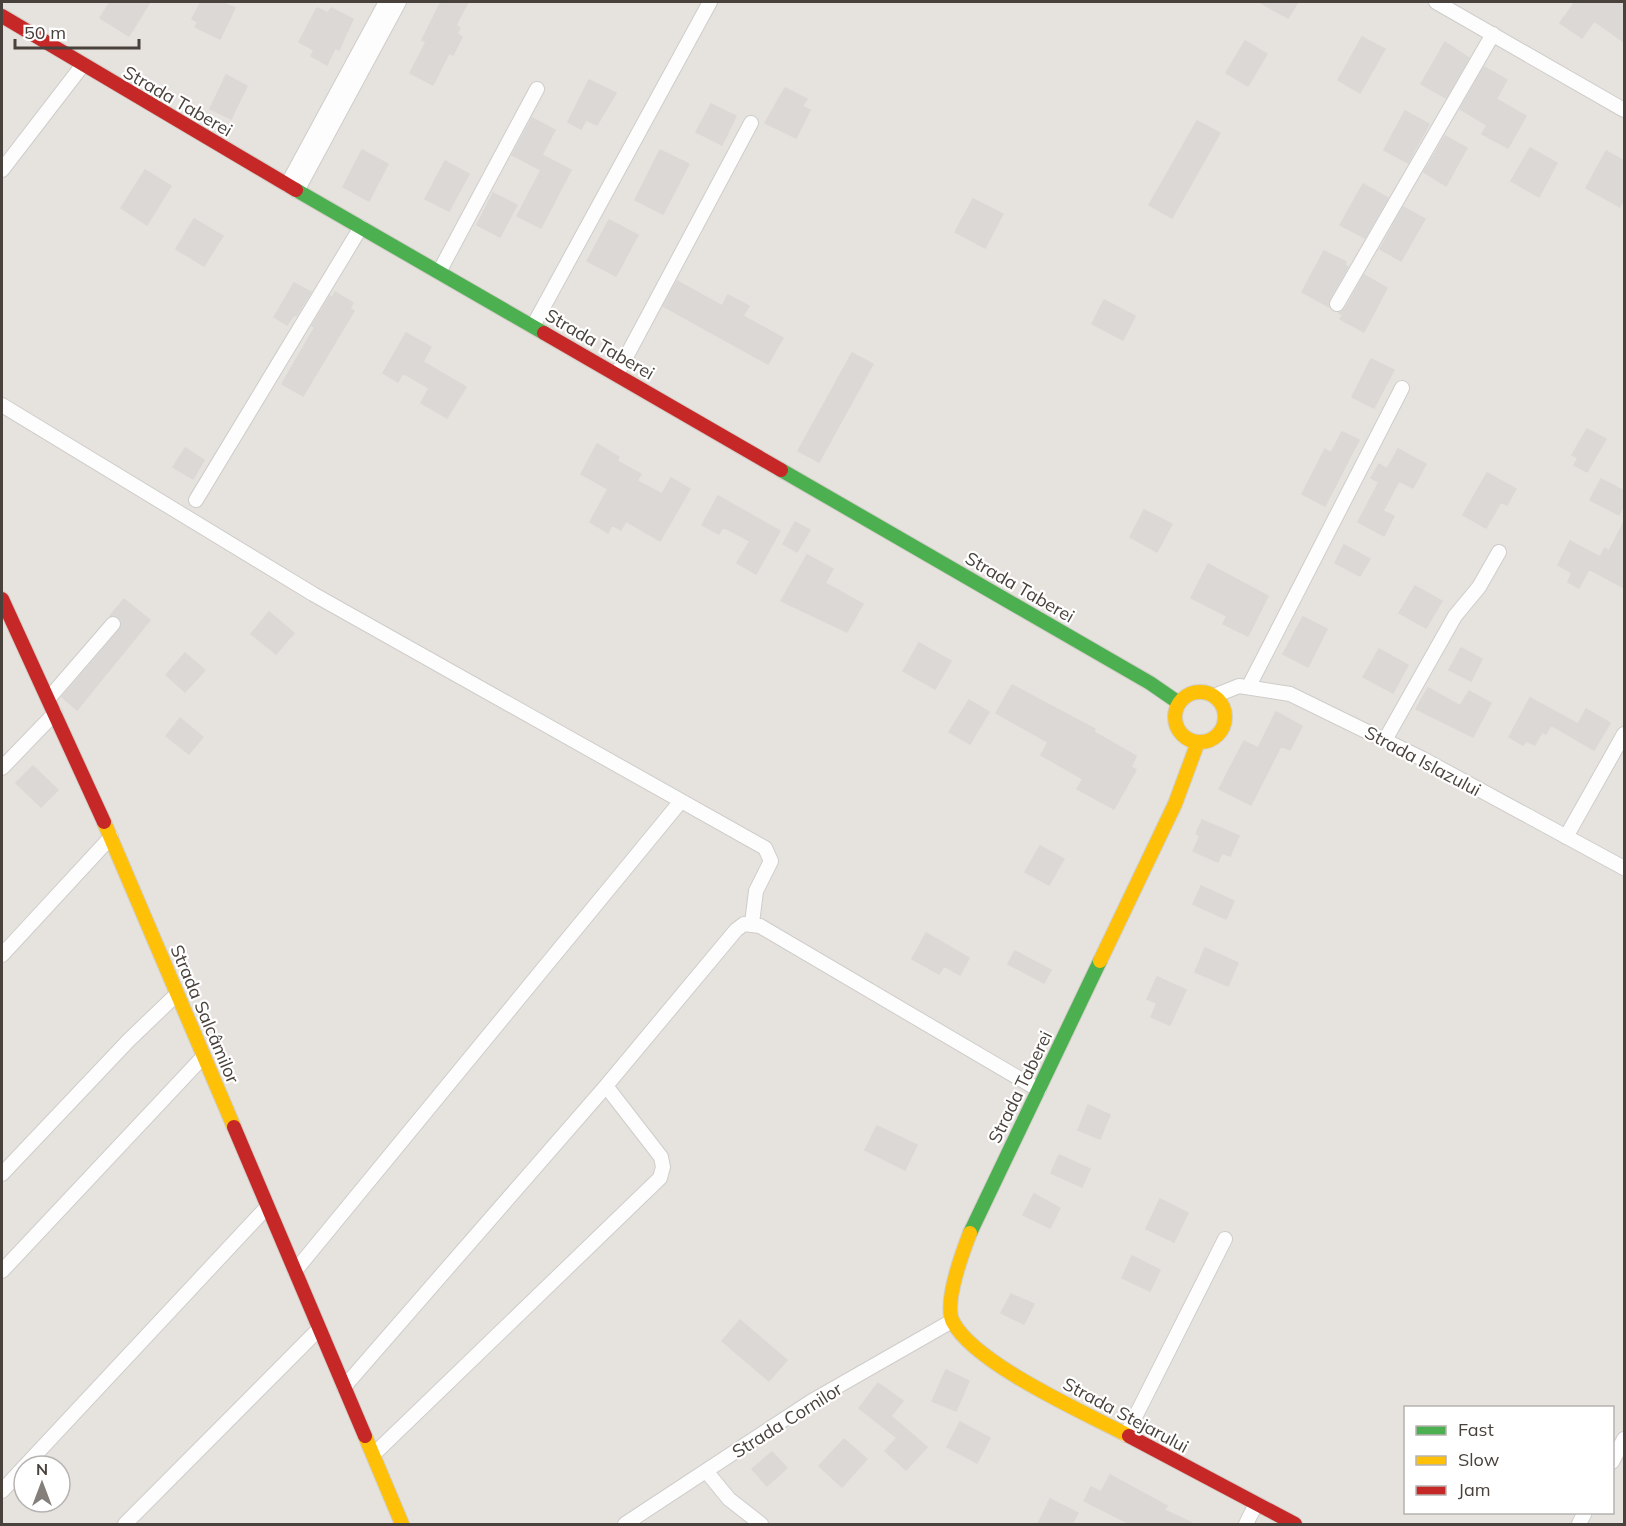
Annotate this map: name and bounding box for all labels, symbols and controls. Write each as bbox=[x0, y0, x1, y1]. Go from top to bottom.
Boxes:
scale bar bbox=[15, 12, 140, 50]
text: 50 m bbox=[24, 21, 66, 44]
street label: Strada Taberei bbox=[119, 60, 237, 142]
street label: Strada Taberei bbox=[541, 303, 659, 385]
street label: Strada Taberei bbox=[961, 546, 1079, 628]
street label: Strada Islazului bbox=[1361, 721, 1485, 801]
street label: Strada Salcâmilor bbox=[165, 941, 245, 1087]
street label: Strada Taberei bbox=[983, 1027, 1057, 1147]
street label: Strada Stejarului bbox=[1059, 1372, 1193, 1458]
street label: Strada Cornilor bbox=[728, 1377, 847, 1463]
legend bbox=[1404, 1406, 1614, 1514]
text: Fast bbox=[1458, 1418, 1494, 1441]
text: Slow bbox=[1458, 1448, 1500, 1471]
north arrow bbox=[12, 1454, 72, 1514]
text: N bbox=[36, 1459, 48, 1479]
text: Jam bbox=[1458, 1478, 1491, 1501]

